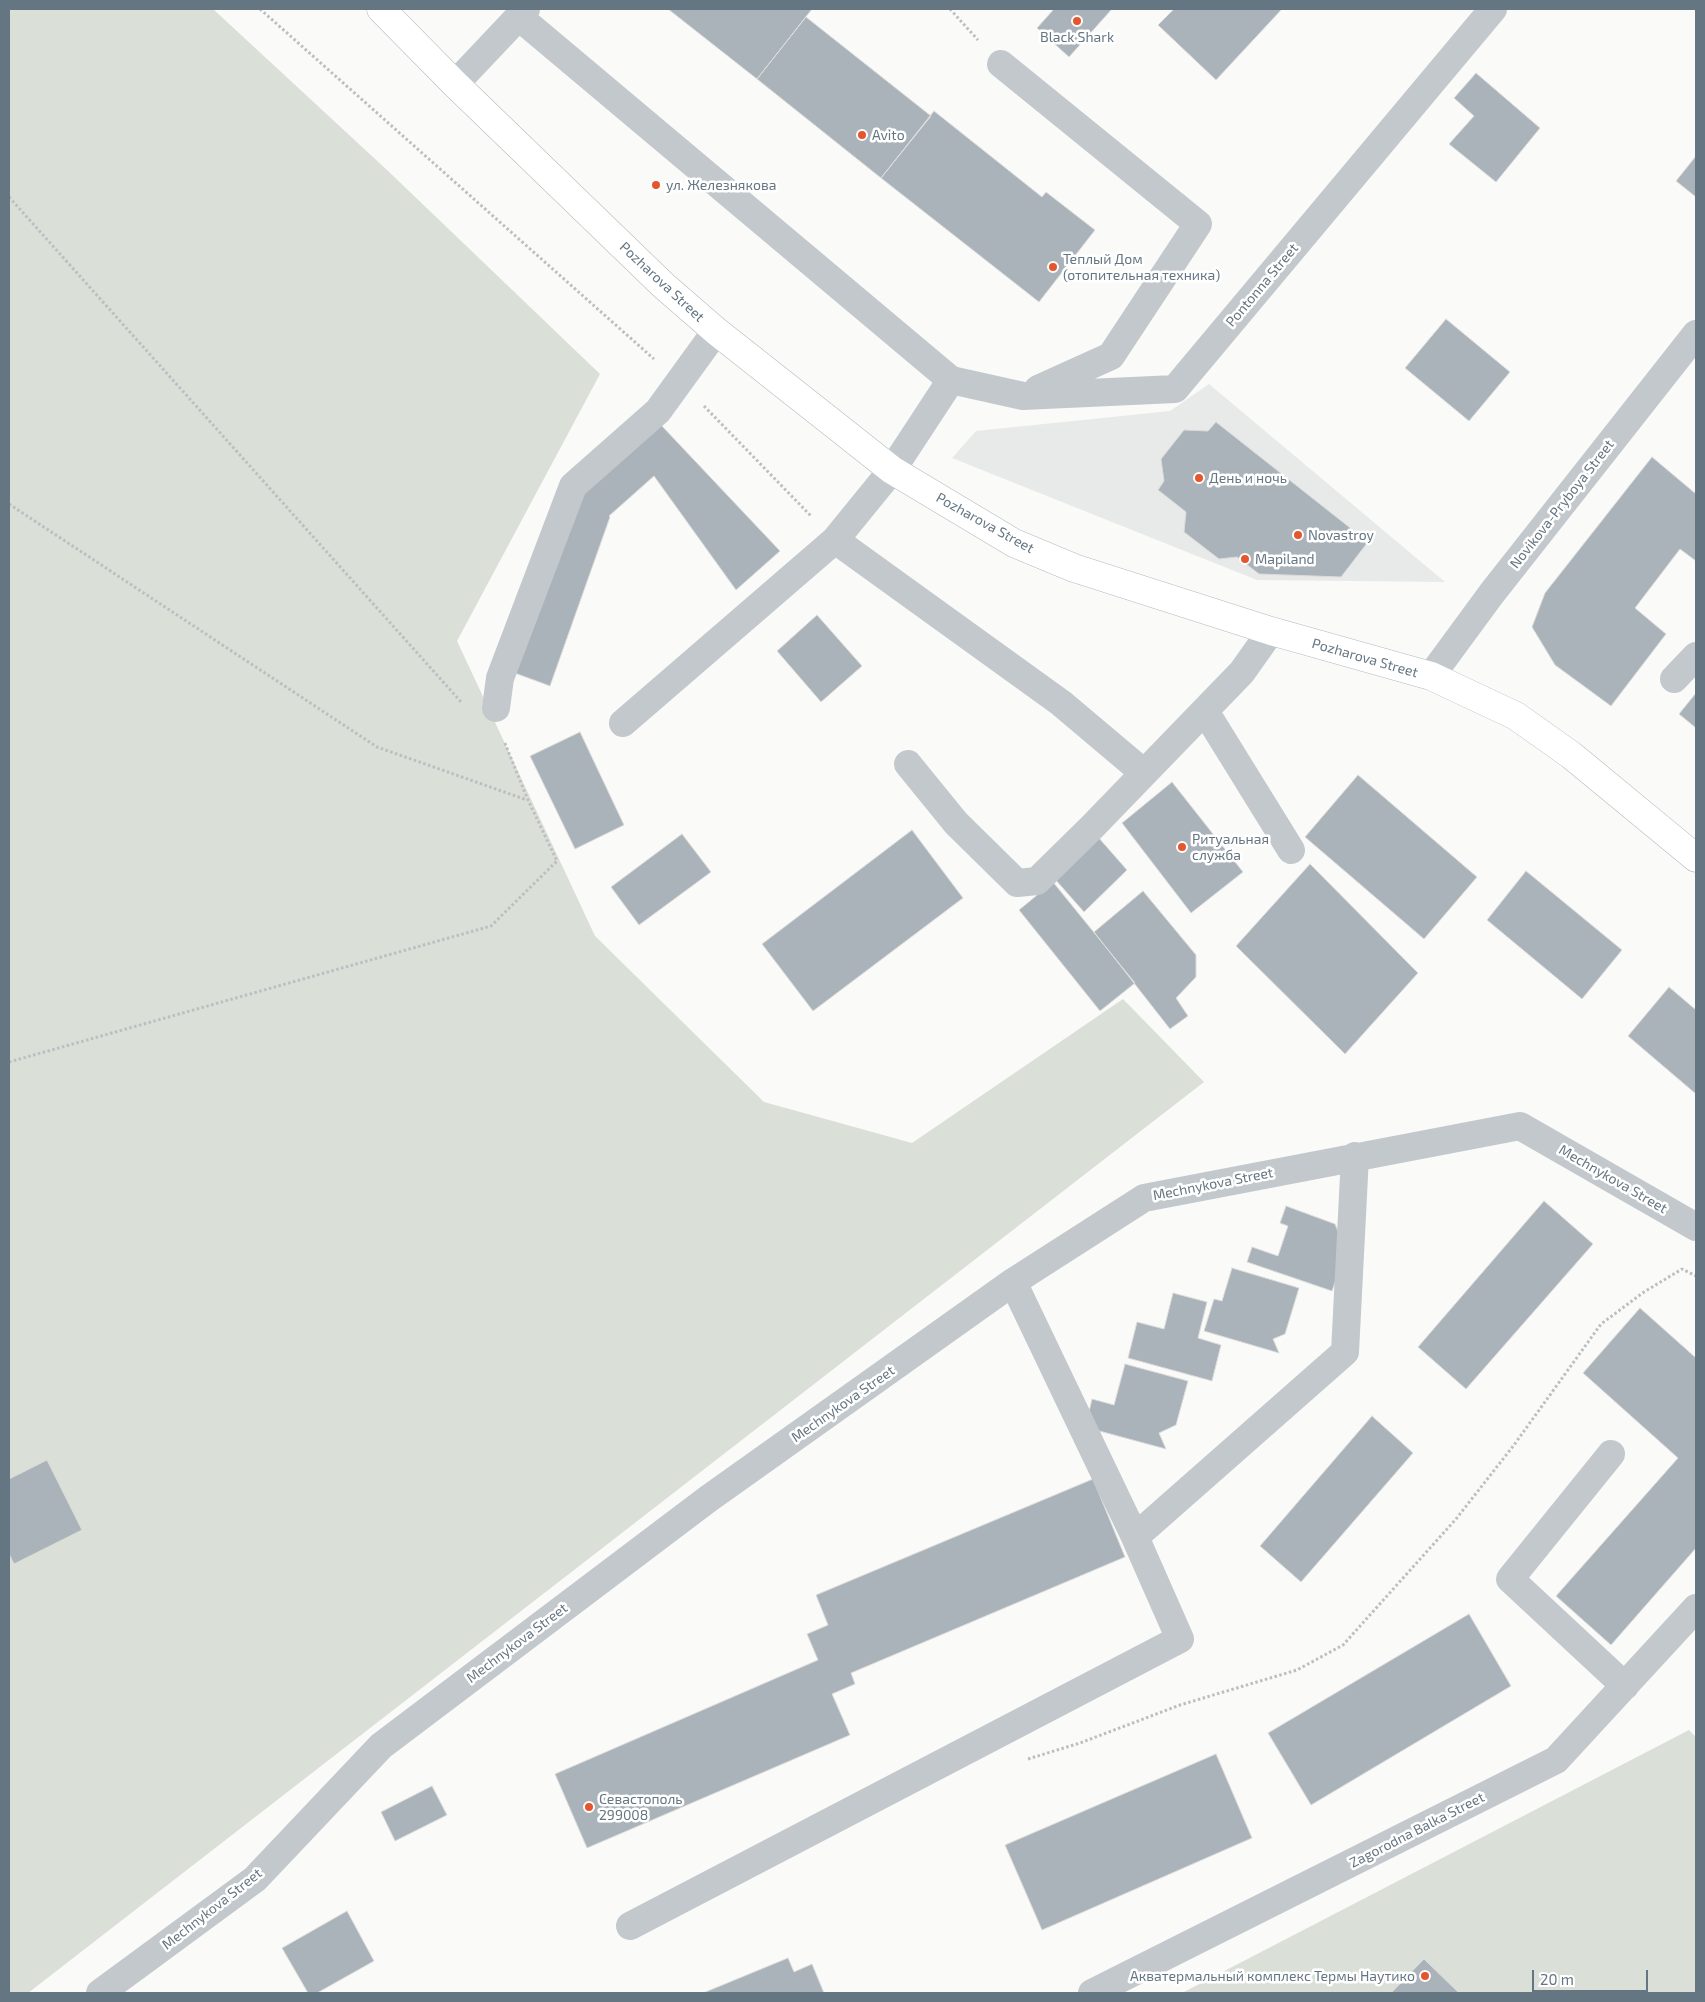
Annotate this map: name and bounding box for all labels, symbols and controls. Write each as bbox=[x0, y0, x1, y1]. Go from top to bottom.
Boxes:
marker: Black Shark bbox=[1071, 15, 1083, 27]
place label: Black Shark bbox=[1040, 29, 1114, 45]
place label: Avito bbox=[872, 127, 905, 143]
marker: Avito bbox=[856, 129, 868, 141]
place label: ул. Железнякова bbox=[666, 177, 776, 193]
marker: ул. Железнякова bbox=[650, 179, 662, 191]
street label: Pozharova Street bbox=[616, 239, 708, 325]
street label: Pontonna Street bbox=[1222, 240, 1302, 330]
place label: Теплый Дом (отопительная техника) bbox=[1063, 251, 1220, 284]
marker: Теплый Дом (отопительная техника) bbox=[1047, 261, 1059, 273]
street label: Novikova-Pryboya Street bbox=[1506, 436, 1618, 572]
place label: День и ночь bbox=[1209, 470, 1287, 486]
marker: День и ночь bbox=[1193, 472, 1205, 484]
street label: Pozharova Street bbox=[933, 489, 1037, 557]
place label: Novastroy bbox=[1308, 527, 1374, 543]
marker: Novastroy bbox=[1292, 529, 1304, 541]
place label: Mapiland bbox=[1255, 551, 1315, 567]
marker: Mapiland bbox=[1239, 553, 1251, 565]
street label: Pozharova Street bbox=[1310, 635, 1420, 681]
place label: Ритуальная служба bbox=[1192, 831, 1269, 864]
marker: Ритуальная служба bbox=[1176, 841, 1188, 853]
street label: Mechnykova Street bbox=[1556, 1141, 1670, 1217]
street label: Mechnykova Street bbox=[1151, 1164, 1275, 1204]
street label: Mechnykova Street bbox=[788, 1362, 898, 1446]
street label: Mechnykova Street bbox=[463, 1600, 571, 1686]
street label: Zagorodna Balka Street bbox=[1347, 1789, 1487, 1871]
place label: Севастополь 299008 bbox=[599, 1791, 683, 1824]
marker: Севастополь 299008 bbox=[583, 1801, 595, 1813]
street label: Mechnykova Street bbox=[159, 1865, 265, 1953]
scale bar bbox=[1535, 1960, 1651, 1992]
place label: Акватермальный комплекс Термы Наутико bbox=[1130, 1968, 1415, 1984]
marker: Акватермальный комплекс Термы Наутико bbox=[1419, 1970, 1431, 1982]
text: 20 m bbox=[1540, 1970, 1574, 1988]

